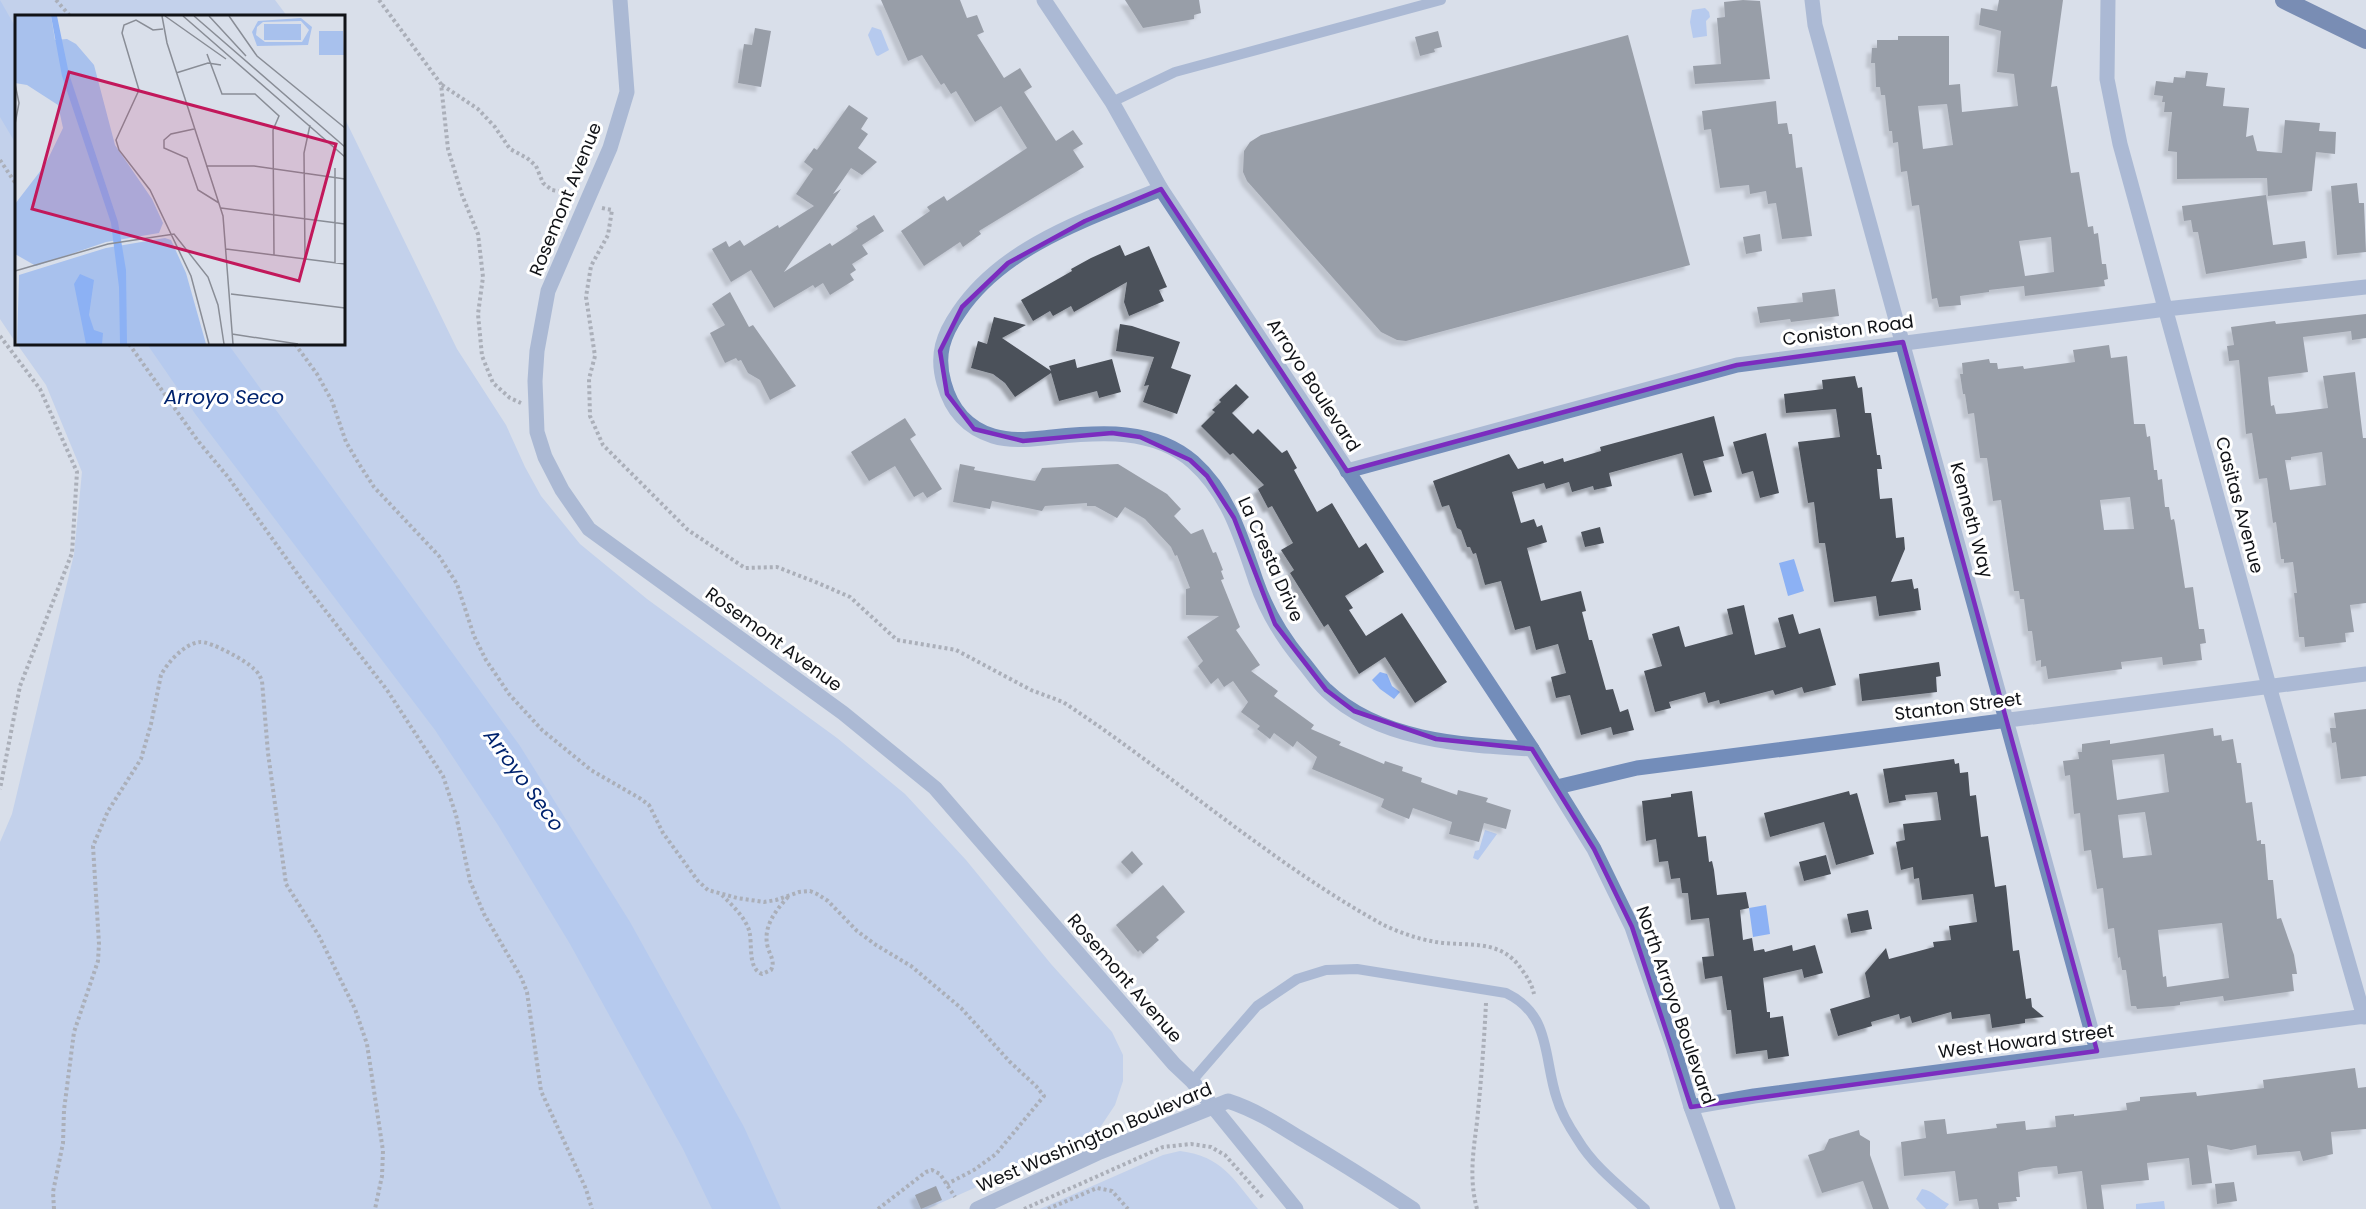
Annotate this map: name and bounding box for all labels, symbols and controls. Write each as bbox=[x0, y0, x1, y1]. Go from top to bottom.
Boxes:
inset map bbox=[15, 15, 345, 345]
street label: Rosemont Avenue bbox=[523, 118, 607, 280]
street label: Coniston Road bbox=[1781, 308, 1915, 352]
street label: Arroyo Boulevard bbox=[1261, 313, 1367, 457]
water label: Arroyo Seco bbox=[163, 383, 284, 411]
street label: Casitas Avenue bbox=[2210, 434, 2270, 576]
street label: Kenneth Way bbox=[1945, 459, 1999, 581]
street label: La Cresta Drive bbox=[1232, 492, 1310, 626]
street label: Rosemont Avenue bbox=[700, 581, 848, 697]
street label: Stanton Street bbox=[1893, 686, 2023, 726]
water label: Arroyo Seco bbox=[477, 722, 571, 837]
street label: North Arroyo Boulevard bbox=[1630, 903, 1722, 1107]
street label: Rosemont Avenue bbox=[1062, 908, 1188, 1048]
street label: West Howard Street bbox=[1937, 1018, 2115, 1064]
street label: West Washington Boulevard bbox=[972, 1076, 1216, 1198]

